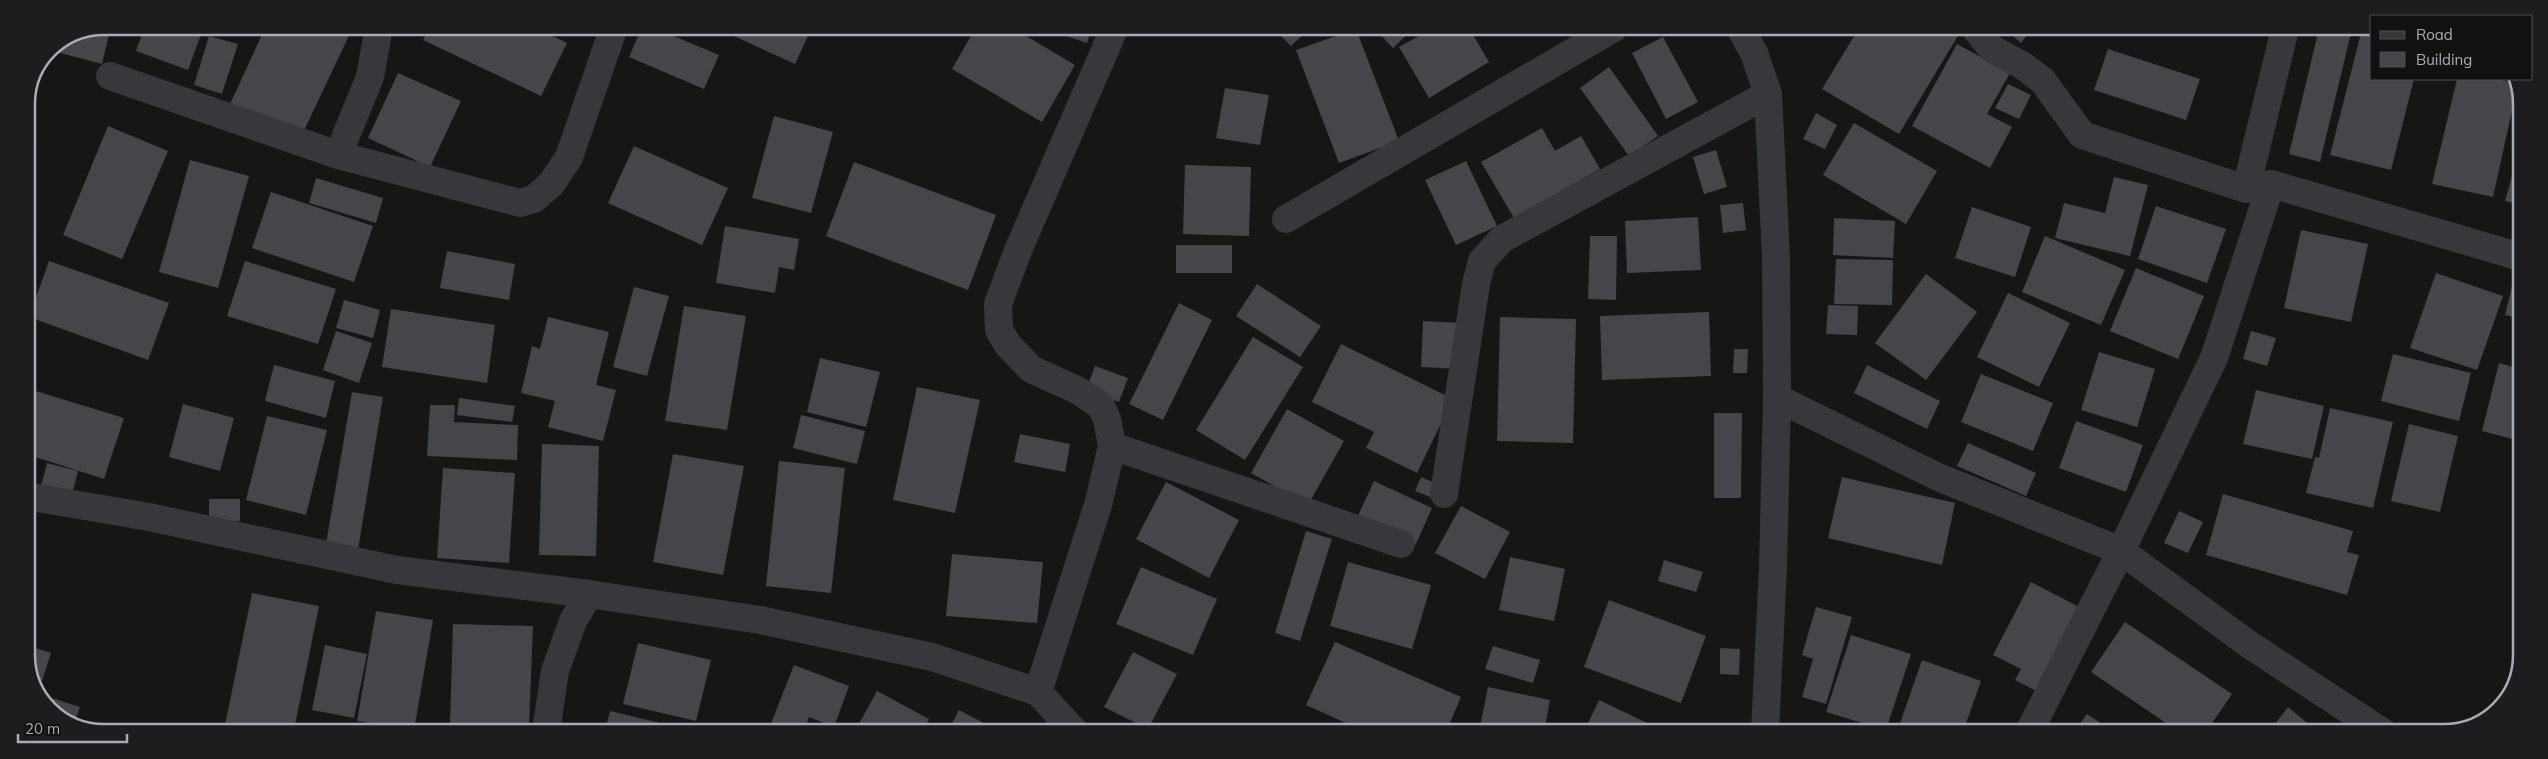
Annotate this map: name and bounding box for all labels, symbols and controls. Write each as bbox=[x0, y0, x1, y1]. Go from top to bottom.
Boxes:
legend bbox=[2370, 15, 2533, 80]
text: Road bbox=[2416, 25, 2453, 44]
text: Building bbox=[2416, 50, 2472, 69]
scale bar bbox=[18, 712, 126, 744]
text: 20 m bbox=[25, 719, 60, 738]

